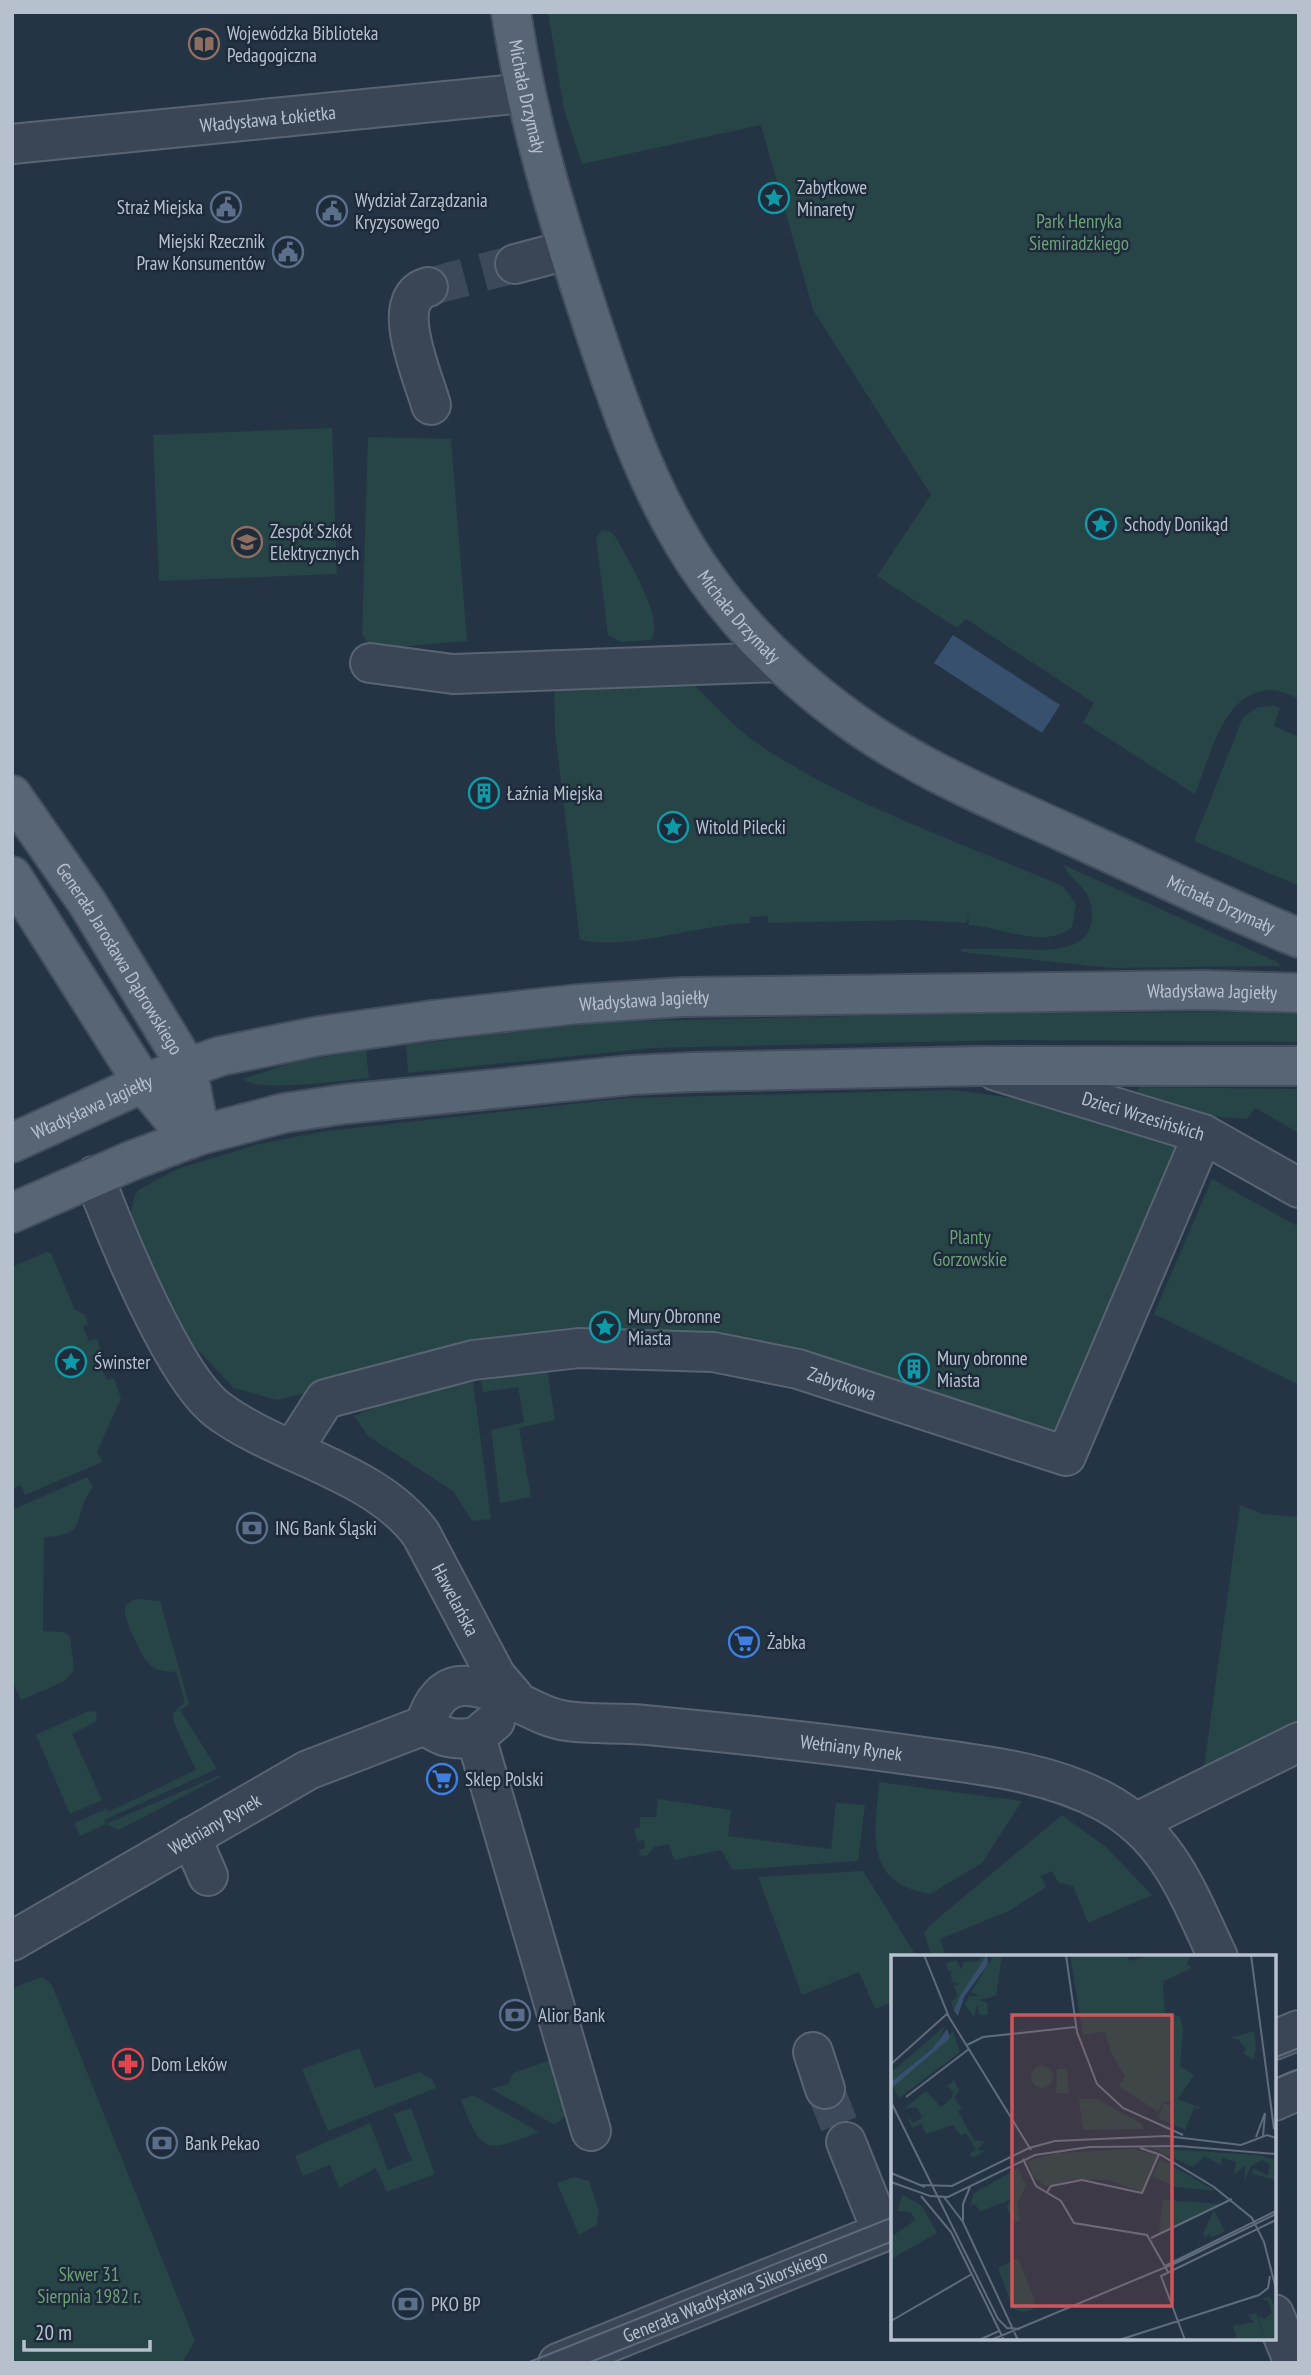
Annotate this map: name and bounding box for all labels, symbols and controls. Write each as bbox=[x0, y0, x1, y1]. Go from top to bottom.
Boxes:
place label: Wojewódzka Biblioteka Pedagogiczna bbox=[227, 21, 378, 67]
library icon: Wojewódzka Biblioteka Pedagogiczna bbox=[187, 27, 221, 61]
street label: Michała Drzymały bbox=[504, 38, 552, 157]
street label: Władysława Łokietka bbox=[199, 100, 337, 137]
place label: Zabytkowe Minarety bbox=[797, 175, 867, 221]
place icon: Zabytkowe Minarety bbox=[757, 181, 791, 215]
place label: Wydział Zarządzania Kryzysowego bbox=[355, 188, 488, 234]
public building icon: Straż Miejska bbox=[209, 190, 243, 224]
public building icon: Wydział Zarządzania Kryzysowego bbox=[315, 194, 349, 228]
place label: Straż Miejska bbox=[117, 195, 203, 219]
park label: Park Henryka Siemiradzkiego bbox=[1029, 209, 1129, 255]
place label: Miejski Rzecznik Praw Konsumentów bbox=[137, 229, 266, 275]
public building icon: Miejski Rzecznik Praw Konsumentów bbox=[271, 235, 305, 269]
place icon: Schody Donikąd bbox=[1084, 507, 1118, 541]
place label: Schody Donikąd bbox=[1124, 512, 1228, 536]
place label: Zespół Szkół Elektrycznych bbox=[270, 519, 359, 565]
school or university icon: Zespół Szkół Elektrycznych bbox=[230, 525, 264, 559]
street label: Michała Drzymały bbox=[692, 565, 786, 669]
building icon: Łaźnia Miejska bbox=[467, 776, 501, 810]
place label: Łaźnia Miejska bbox=[507, 781, 603, 805]
place icon: Witold Pilecki bbox=[656, 810, 690, 844]
place label: Witold Pilecki bbox=[696, 815, 786, 839]
street label: Generała Jarosława Dąbrowskiego bbox=[51, 858, 189, 1059]
street label: Michała Drzymały bbox=[1163, 869, 1279, 939]
street label: Władysława Jagiełły bbox=[1147, 978, 1278, 1004]
street label: Władysława Jagiełły bbox=[579, 985, 710, 1016]
street label: Władysława Jagiełły bbox=[28, 1068, 156, 1144]
street label: Dzieci Wrzesińskich bbox=[1079, 1086, 1207, 1146]
park label: Planty Gorzowskie bbox=[933, 1225, 1007, 1271]
place label: Mury Obronne Miasta bbox=[628, 1304, 721, 1350]
place icon: Mury Obronne Miasta bbox=[588, 1310, 622, 1344]
place icon: Świnster bbox=[54, 1345, 88, 1379]
place label: Mury obronne Miasta bbox=[937, 1346, 1028, 1392]
place label: Świnster bbox=[94, 1350, 151, 1374]
building icon: Mury obronne Miasta bbox=[897, 1352, 931, 1386]
street label: Zabytkowa bbox=[805, 1361, 879, 1406]
bank icon: ING Bank Śląski bbox=[235, 1511, 269, 1545]
place label: ING Bank Śląski bbox=[275, 1516, 377, 1540]
street label: Hawelańska bbox=[427, 1559, 485, 1640]
supermarket icon: Żabka bbox=[727, 1625, 761, 1659]
place label: Żabka bbox=[767, 1630, 806, 1654]
street label: Wełniany Rynek bbox=[799, 1729, 905, 1766]
supermarket icon: Sklep Polski bbox=[425, 1762, 459, 1796]
place label: Sklep Polski bbox=[465, 1767, 544, 1791]
street label: Wełniany Rynek bbox=[164, 1788, 266, 1860]
inset map bbox=[891, 1955, 1276, 2340]
bank icon: Alior Bank bbox=[498, 1998, 532, 2032]
place label: Alior Bank bbox=[538, 2003, 606, 2027]
pharmacy icon: Dom Leków bbox=[111, 2047, 145, 2081]
place label: Dom Leków bbox=[151, 2052, 228, 2076]
bank icon: Bank Pekao bbox=[145, 2126, 179, 2160]
place label: Bank Pekao bbox=[185, 2131, 260, 2155]
street label: Generała Władysława Sikorskiego bbox=[619, 2244, 831, 2348]
park label: Skwer 31 Sierpnia 1982 r. bbox=[37, 2262, 141, 2308]
bank icon: PKO BP bbox=[391, 2287, 425, 2321]
place label: PKO BP bbox=[431, 2292, 481, 2316]
scale bar bbox=[24, 2308, 150, 2352]
text: 20 m bbox=[35, 2319, 72, 2346]

